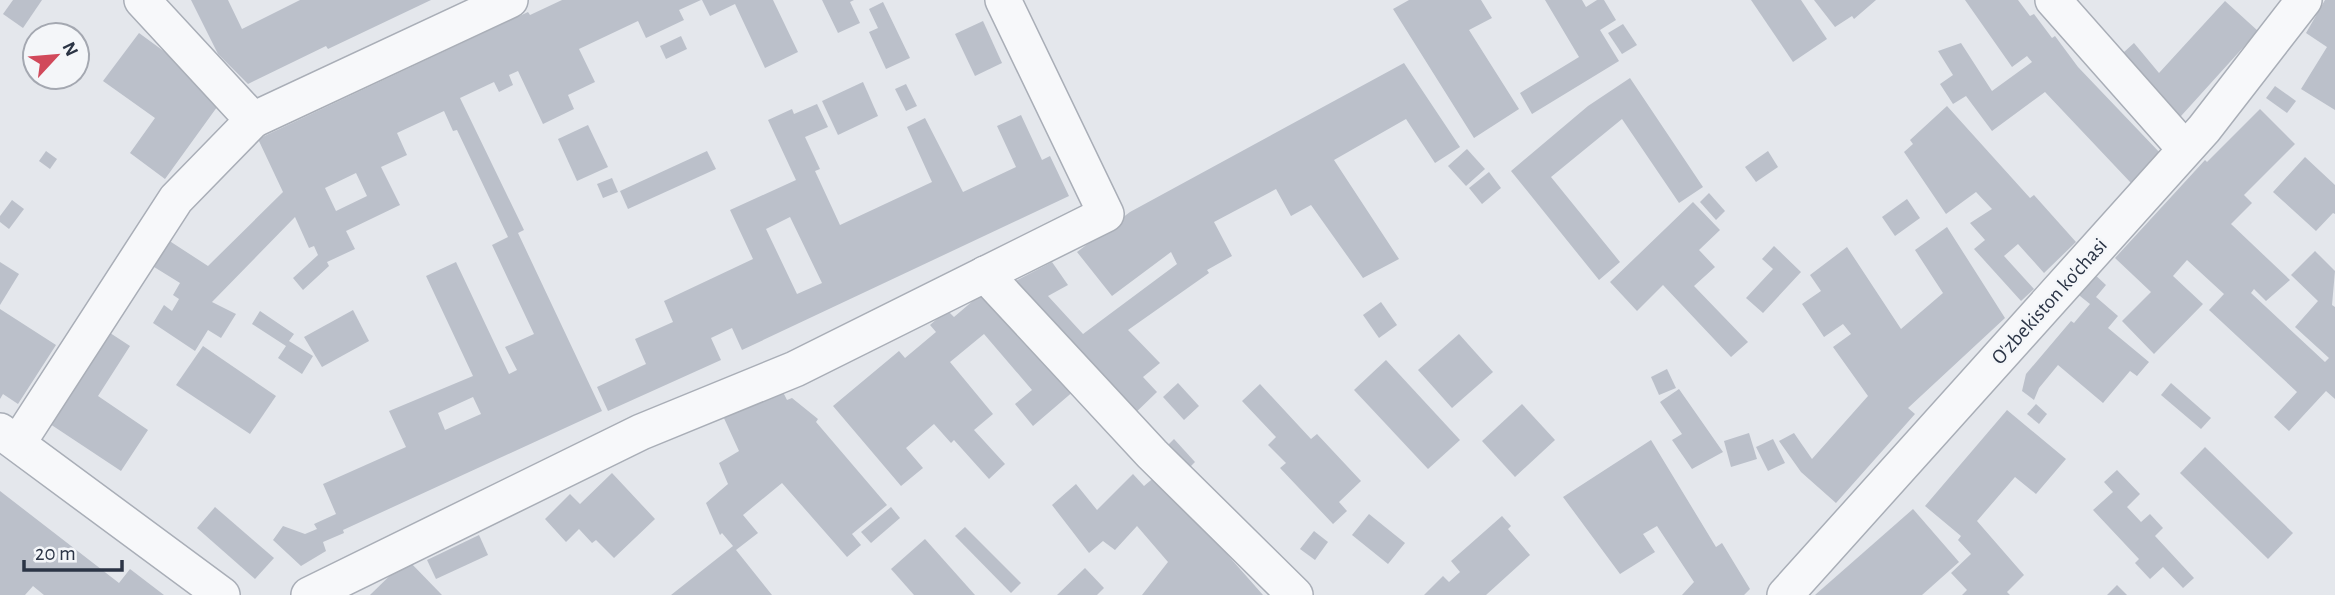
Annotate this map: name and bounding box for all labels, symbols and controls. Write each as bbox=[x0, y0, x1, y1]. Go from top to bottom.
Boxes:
north arrow bbox=[21, 21, 91, 91]
text: N bbox=[58, 39, 81, 59]
street label: O'zbekiston ko'chasi bbox=[1988, 234, 2111, 368]
scale bar bbox=[24, 528, 122, 572]
text: 20 m bbox=[35, 543, 76, 564]

